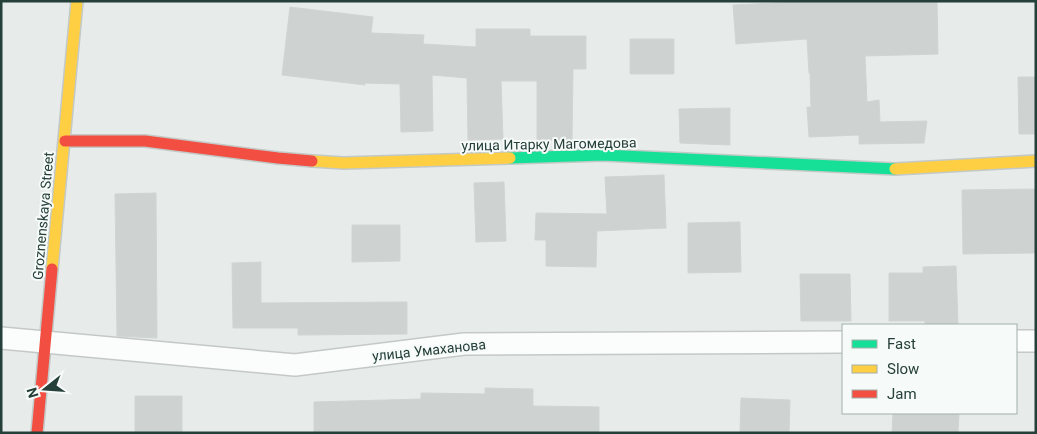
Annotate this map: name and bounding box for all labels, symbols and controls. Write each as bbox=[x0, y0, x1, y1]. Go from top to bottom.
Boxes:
street label: улица Итарку Магомедова bbox=[461, 134, 637, 154]
street label: Groznenskaya Street bbox=[29, 151, 57, 281]
legend bbox=[842, 324, 1017, 414]
text: Fast bbox=[887, 335, 916, 353]
street label: улица Умаханова bbox=[371, 336, 487, 364]
text: Slow bbox=[887, 360, 919, 378]
north arrow bbox=[20, 364, 70, 414]
text: Jam bbox=[887, 385, 917, 403]
text: N bbox=[23, 386, 42, 400]

